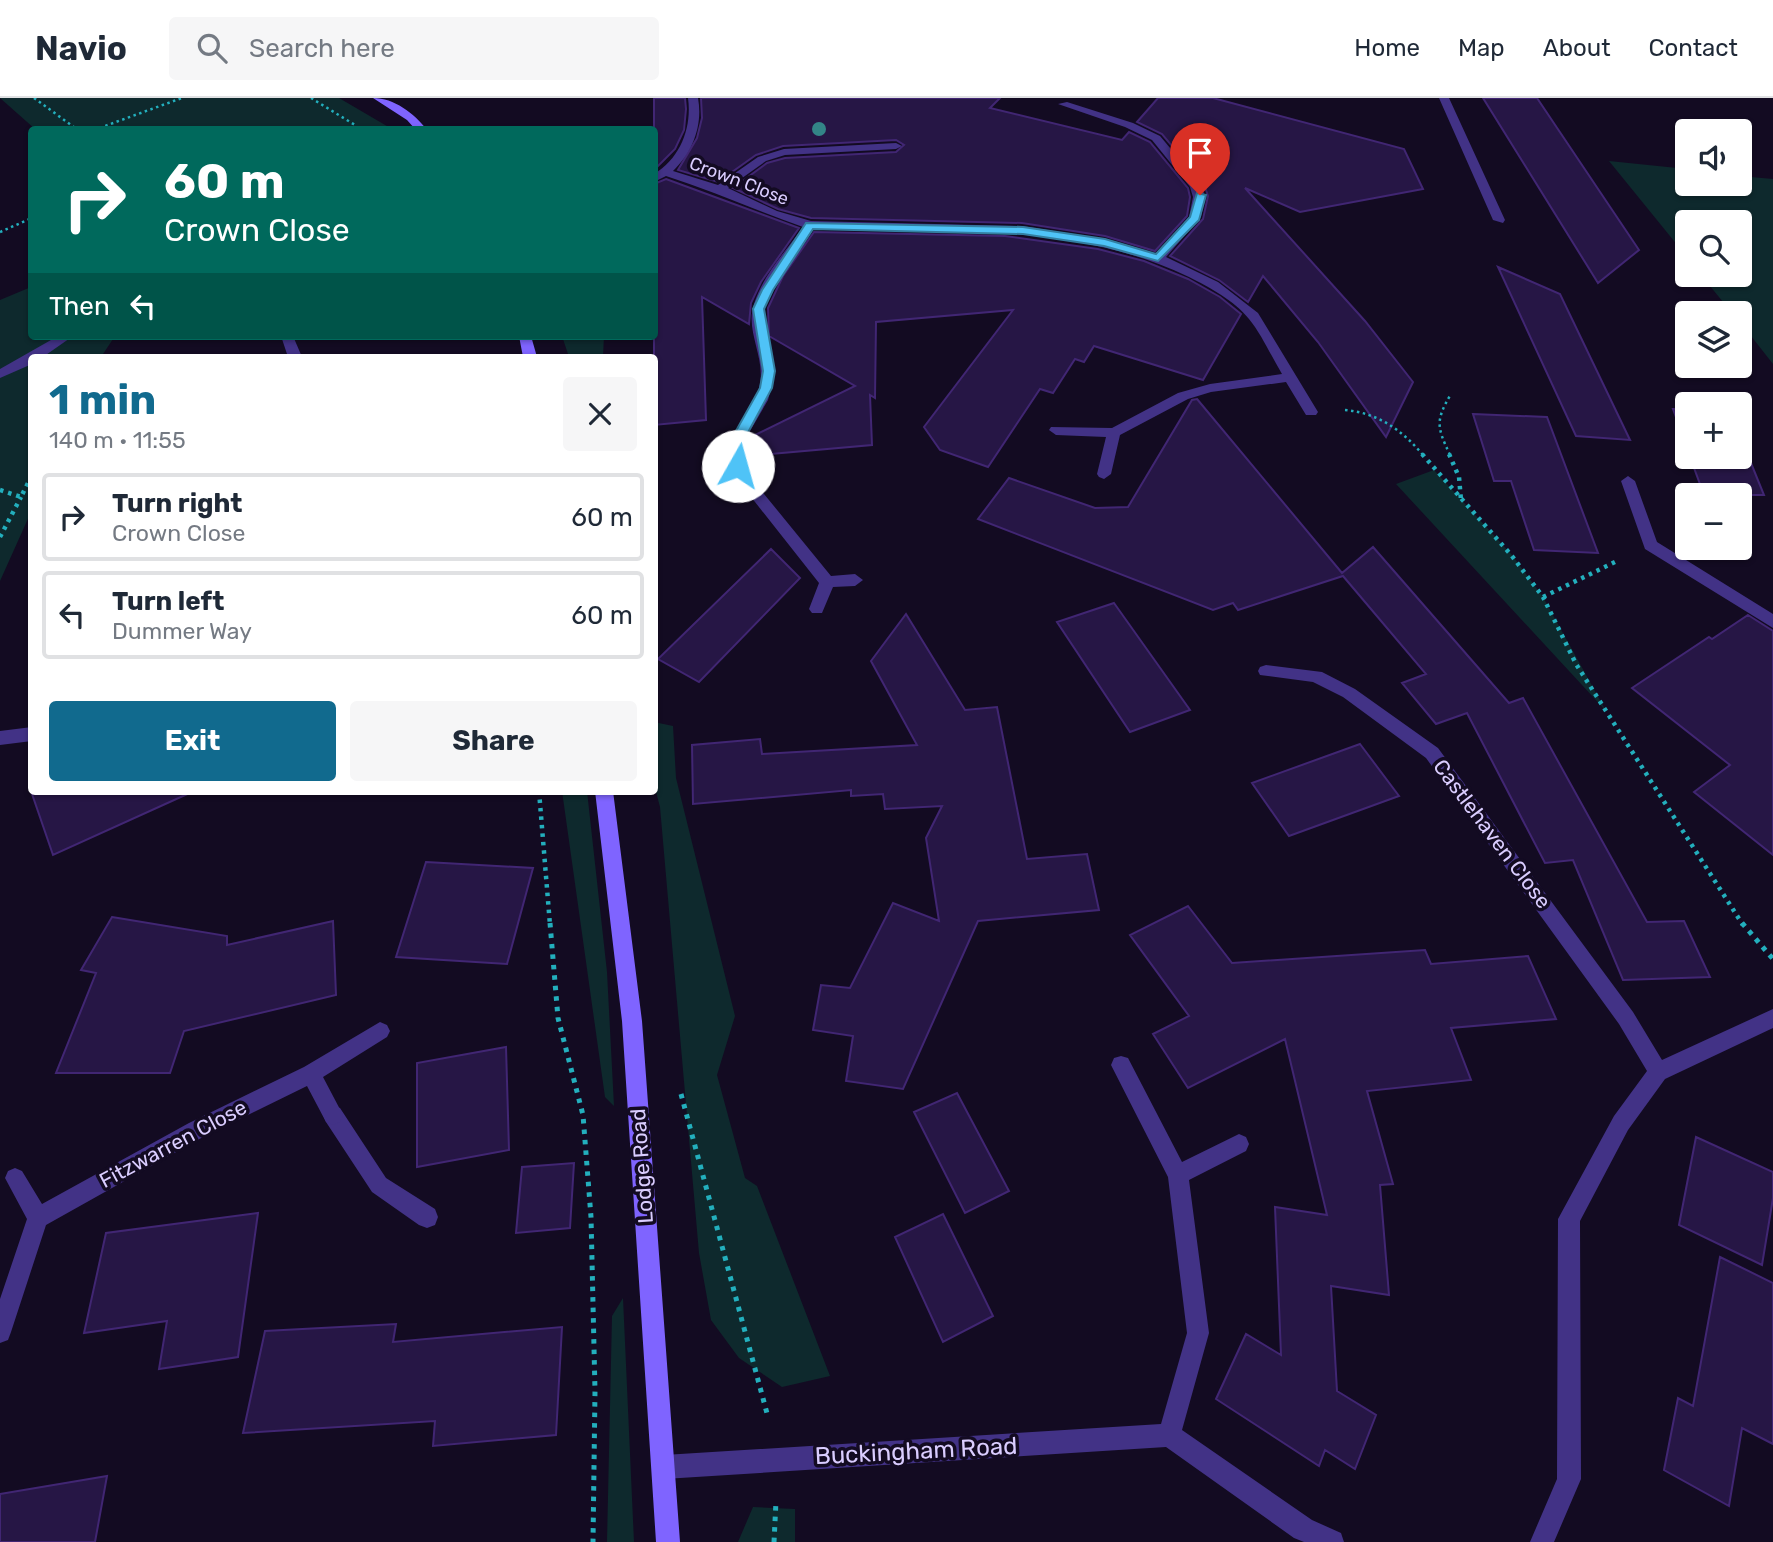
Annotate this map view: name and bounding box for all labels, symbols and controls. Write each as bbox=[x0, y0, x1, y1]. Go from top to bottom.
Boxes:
search box bbox=[169, 17, 659, 80]
text: Navio bbox=[35, 29, 127, 68]
icon: search bbox=[193, 29, 231, 67]
text: Search here bbox=[249, 33, 395, 64]
text: Home bbox=[1354, 34, 1420, 62]
text: Map bbox=[1458, 34, 1505, 62]
text: About bbox=[1543, 34, 1611, 62]
text: Contact bbox=[1649, 34, 1738, 62]
map controls bbox=[1675, 119, 1752, 560]
button: sound bbox=[1675, 119, 1752, 196]
pin bbox=[1170, 123, 1230, 195]
icon: arrive bbox=[1181, 134, 1219, 172]
text: 60 m bbox=[164, 152, 285, 210]
street label: Crown Close bbox=[686, 152, 792, 210]
icon: right bbox=[49, 154, 140, 245]
button: search bbox=[1675, 210, 1752, 287]
text: Crown Close bbox=[164, 211, 350, 249]
icon: left bbox=[124, 287, 162, 325]
text: Then bbox=[49, 291, 110, 322]
button: layers bbox=[1675, 301, 1752, 378]
text: 1 min bbox=[49, 375, 156, 425]
button: close bbox=[563, 377, 637, 451]
button: + bbox=[1675, 392, 1752, 469]
text: 140 m · 11:55 bbox=[49, 426, 186, 454]
position arrow bbox=[701, 429, 775, 503]
button: − bbox=[1675, 483, 1752, 560]
text: Turn right bbox=[112, 488, 242, 519]
icon: right bbox=[53, 498, 91, 536]
text: 60 m bbox=[571, 502, 633, 533]
text: Crown Close bbox=[112, 519, 245, 547]
text: Turn left bbox=[112, 586, 224, 617]
icon: left bbox=[53, 596, 91, 634]
text: 60 m bbox=[571, 600, 633, 631]
text: Dummer Way bbox=[112, 617, 252, 645]
button: Exit bbox=[49, 701, 336, 781]
button: Share bbox=[350, 701, 637, 781]
street label: Castlehaven Close bbox=[1428, 754, 1557, 913]
street label: Fitzwarren Close bbox=[95, 1094, 251, 1193]
street label: Lodge Road bbox=[625, 1108, 658, 1224]
street label: Buckingham Road bbox=[814, 1432, 1018, 1470]

